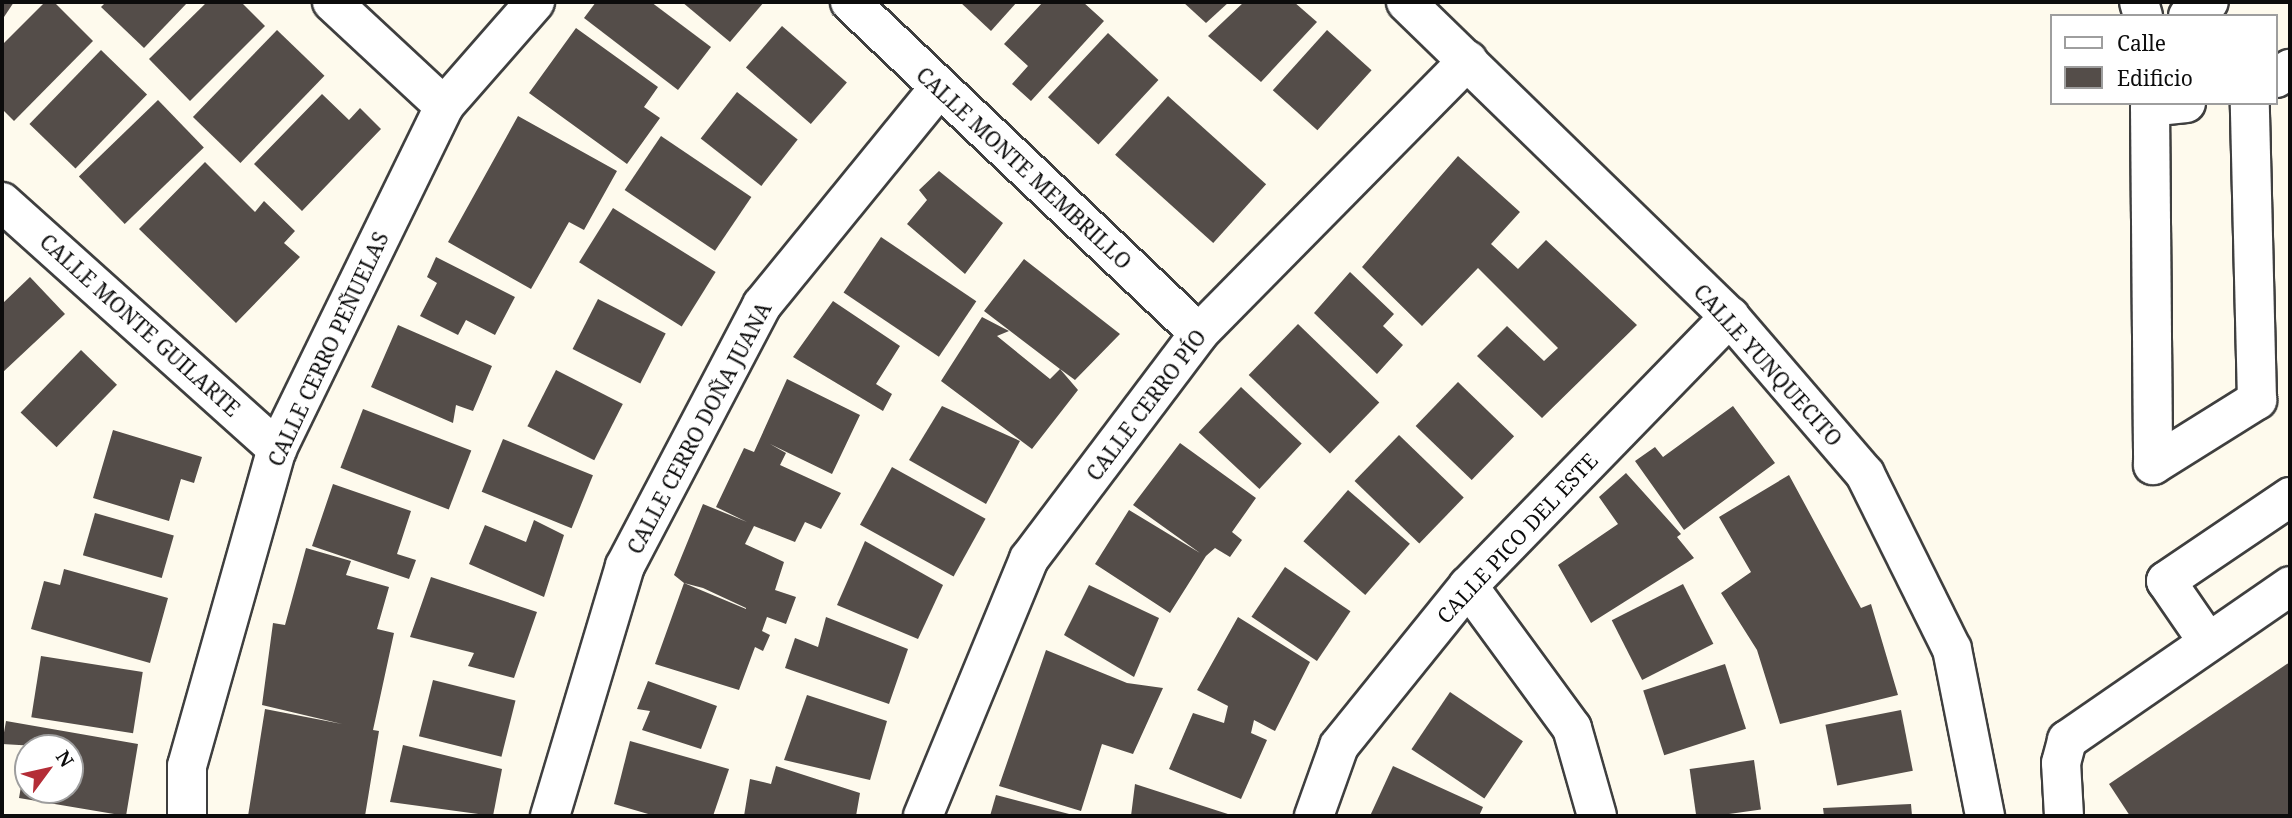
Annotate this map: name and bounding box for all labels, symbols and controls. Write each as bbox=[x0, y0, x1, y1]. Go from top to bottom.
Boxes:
legend bbox=[2050, 14, 2278, 105]
text: Calle bbox=[2117, 29, 2166, 57]
street label: CALLE MONTE MEMBRILLO bbox=[911, 62, 1137, 274]
text: Edificio bbox=[2117, 64, 2193, 92]
street label: CALLE CERRO PEÑUELAS bbox=[263, 228, 393, 470]
street label: CALLE MONTE GUILARTE bbox=[35, 229, 245, 421]
street label: CALLE YUNQUECITO bbox=[1689, 279, 1847, 451]
street label: CALLE CERRO DOÑA JUANA bbox=[622, 298, 776, 558]
street label: CALLE CERRO PÍO bbox=[1081, 325, 1211, 485]
street label: CALLE PICO DEL ESTE bbox=[1432, 448, 1602, 628]
north arrow bbox=[14, 734, 84, 804]
text: N bbox=[50, 745, 80, 772]

